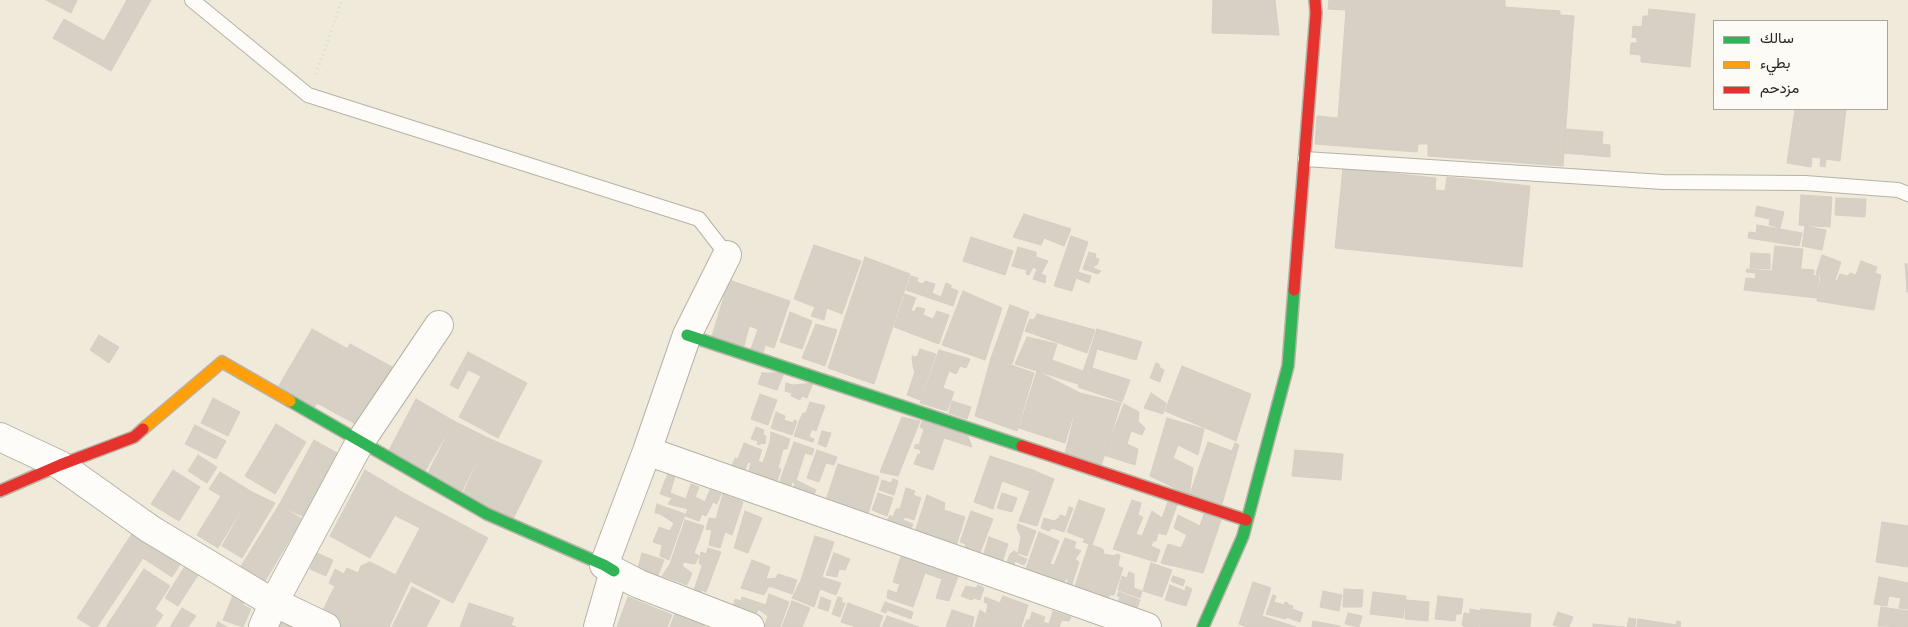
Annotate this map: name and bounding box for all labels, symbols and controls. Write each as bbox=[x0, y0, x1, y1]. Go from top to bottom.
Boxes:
legend bbox=[1713, 20, 1888, 110]
text: سالك bbox=[1760, 29, 1794, 47]
text: بطيء bbox=[1760, 54, 1790, 72]
text: مزدحم bbox=[1760, 79, 1799, 97]

